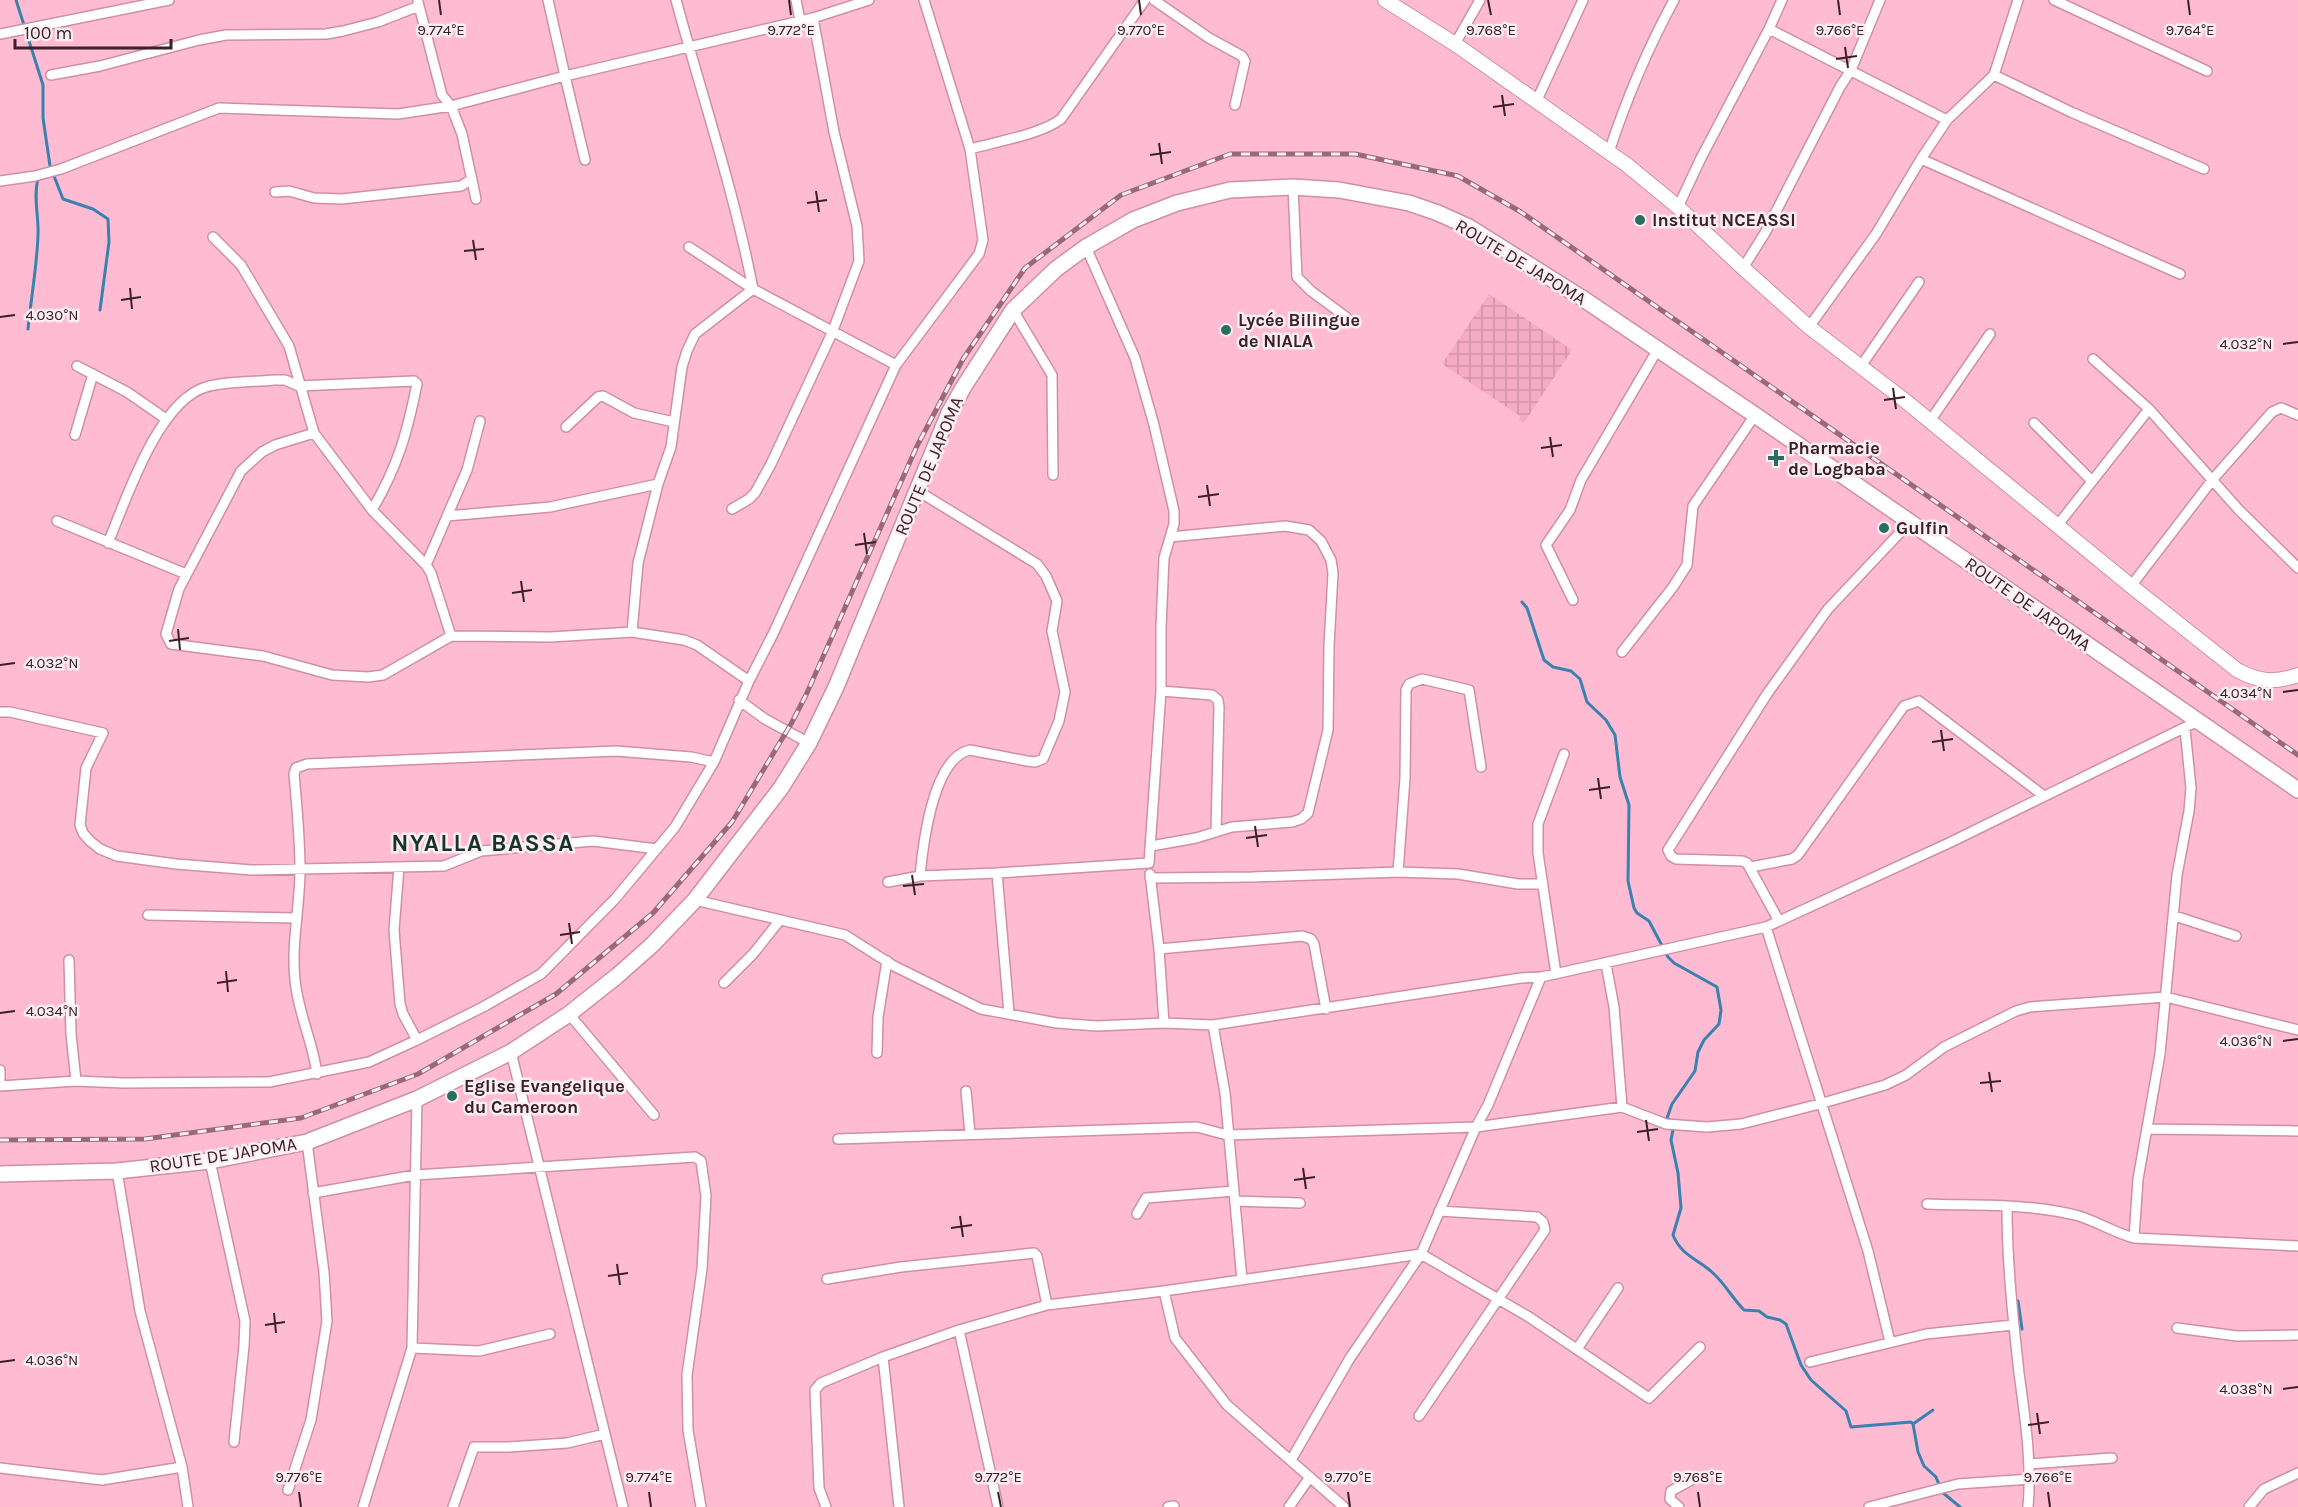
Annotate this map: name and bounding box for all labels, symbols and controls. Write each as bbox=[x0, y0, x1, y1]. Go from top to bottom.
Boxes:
scale bar bbox=[15, 12, 171, 50]
text: 9.774°E bbox=[417, 21, 465, 39]
text: 9.772°E bbox=[767, 21, 815, 39]
text: 9.770°E bbox=[1117, 21, 1165, 39]
text: 9.768°E bbox=[1466, 21, 1516, 39]
text: 9.766°E bbox=[1815, 21, 1865, 39]
text: 9.764°E bbox=[2166, 21, 2214, 39]
text: 100 m bbox=[24, 22, 72, 44]
place label: Institut NCEASSI bbox=[1652, 209, 1796, 231]
marker: Institut NCEASSI bbox=[1633, 213, 1647, 227]
street label: ROUTE DE JAPOMA bbox=[1452, 214, 1590, 310]
text: 4.030°N bbox=[25, 306, 79, 324]
place label: Lycée Bilingue de NIALA bbox=[1238, 309, 1360, 352]
marker: Lycée Bilingue de NIALA bbox=[1219, 323, 1233, 337]
text: 4.032°N bbox=[2220, 335, 2272, 353]
street label: ROUTE DE JAPOMA bbox=[890, 393, 968, 539]
place label: Pharmacie de Logbaba bbox=[1788, 437, 1886, 480]
marker: Pharmacie de Logbaba bbox=[1769, 451, 1783, 465]
place label: Gulfin bbox=[1896, 517, 1949, 539]
marker: Gulfin bbox=[1877, 521, 1891, 535]
street label: ROUTE DE JAPOMA bbox=[1961, 552, 2095, 656]
text: 4.032°N bbox=[26, 654, 78, 672]
text: 4.034°N bbox=[2220, 684, 2272, 702]
district label: NYALLA BASSA bbox=[391, 829, 575, 857]
text: 4.034°N bbox=[26, 1002, 78, 1020]
text: 4.036°N bbox=[2220, 1032, 2272, 1050]
place label: Eglise Evangelique du Cameroon bbox=[464, 1075, 625, 1118]
marker: Eglise Evangelique du Cameroon bbox=[445, 1089, 459, 1103]
street label: ROUTE DE JAPOMA bbox=[148, 1132, 298, 1178]
text: 4.036°N bbox=[26, 1351, 78, 1369]
text: 4.038°N bbox=[2219, 1380, 2273, 1398]
text: 9.776°E bbox=[275, 1468, 323, 1486]
text: 9.774°E bbox=[625, 1468, 673, 1486]
text: 9.772°E bbox=[974, 1468, 1022, 1486]
text: 9.770°E bbox=[1324, 1468, 1372, 1486]
text: 9.768°E bbox=[1673, 1468, 1723, 1486]
text: 9.766°E bbox=[2023, 1468, 2073, 1486]

